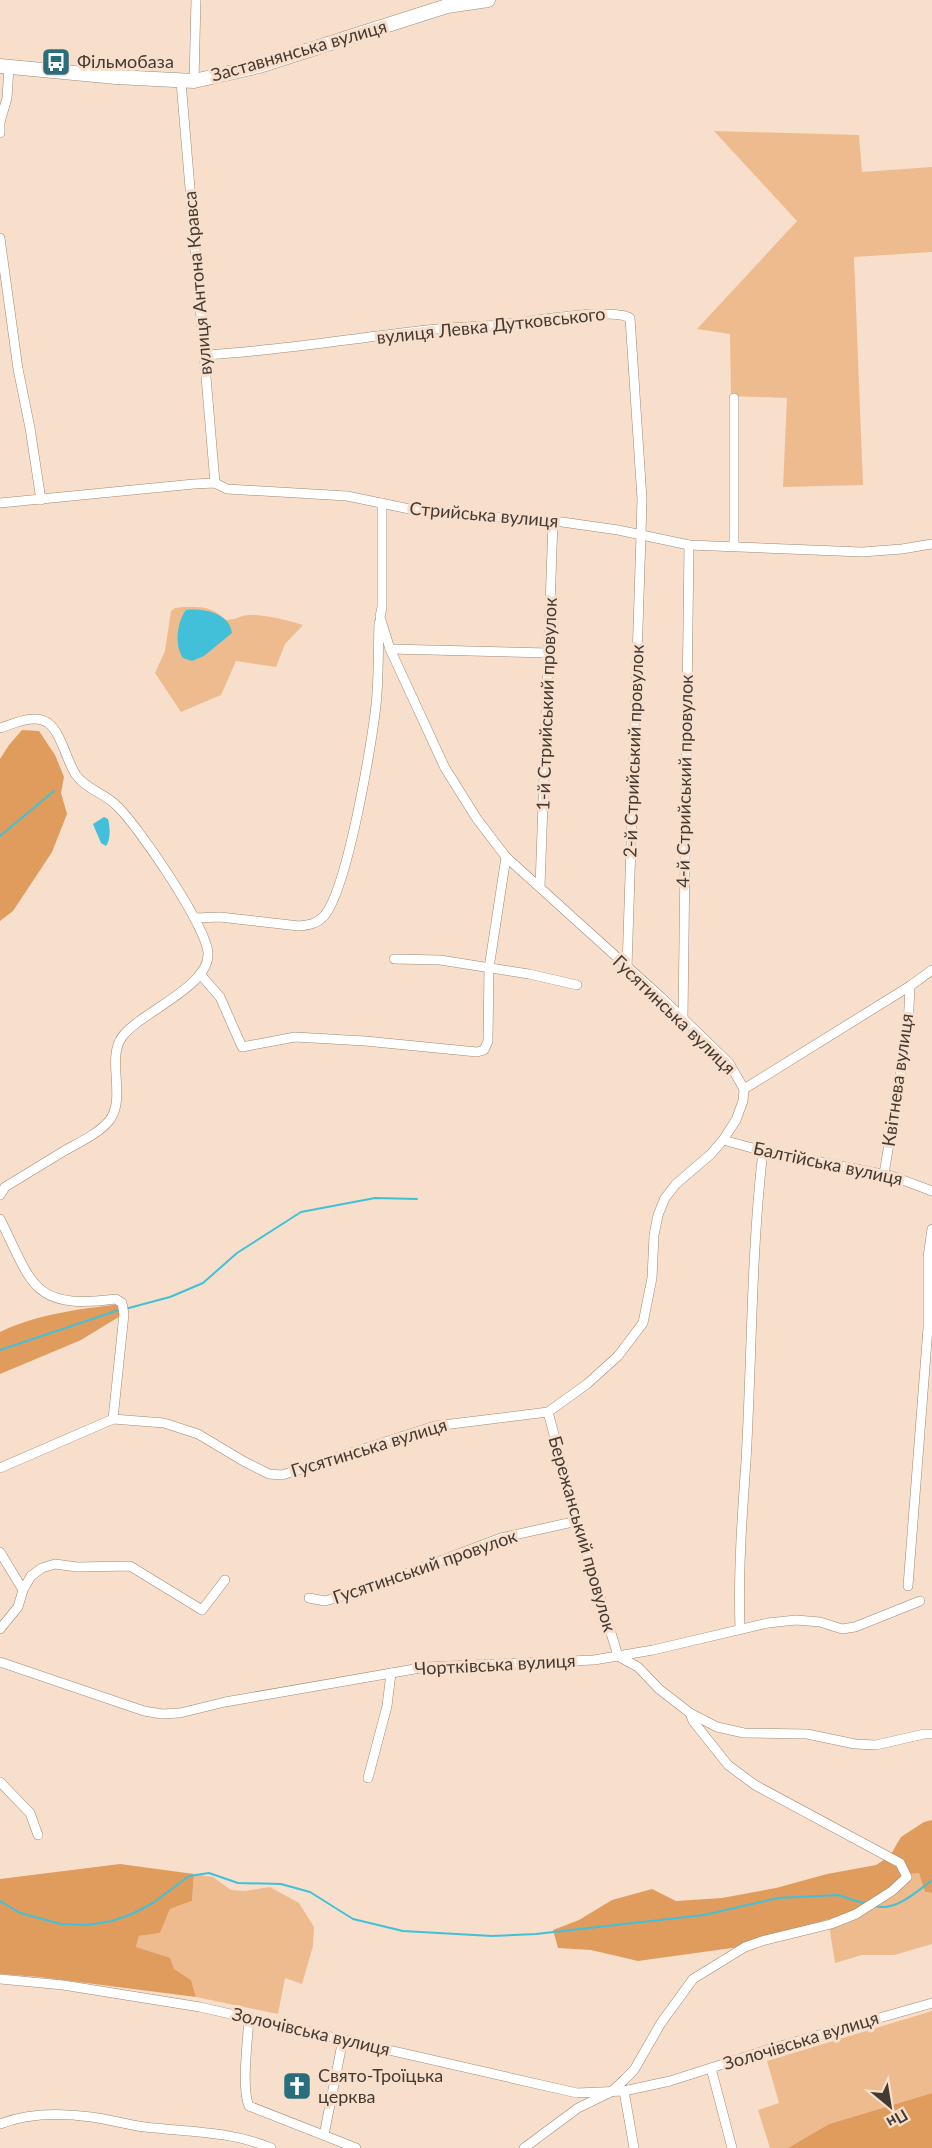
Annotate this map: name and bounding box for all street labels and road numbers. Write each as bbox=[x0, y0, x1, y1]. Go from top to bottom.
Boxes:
street label: Заставнянська вулиця bbox=[208, 14, 389, 86]
street label: вулиця Антона Кравса bbox=[178, 190, 216, 376]
street label: вулиця Левка Дутковського bbox=[375, 302, 606, 348]
street label: Стрийська вулиця bbox=[409, 497, 559, 531]
street label: 1-й Стрийський провулок bbox=[531, 596, 561, 811]
street label: 2-й Стрийський провулок bbox=[618, 643, 648, 858]
street label: 4-й Стрийський провулок bbox=[671, 674, 697, 888]
street label: Гусятинська вулиця bbox=[609, 950, 741, 1078]
street label: Квітнева вулиця bbox=[877, 1012, 917, 1148]
street label: Балтійська вулиця bbox=[751, 1136, 905, 1190]
street label: Гусятинська вулиця bbox=[288, 1413, 449, 1481]
street label: Бережанський провулок bbox=[544, 1433, 622, 1635]
street label: Гусятинський провулок bbox=[330, 1524, 520, 1608]
street label: Чортківська вулиця bbox=[414, 1649, 576, 1679]
street label: Золочівська вулиця bbox=[230, 2002, 392, 2060]
street label: Золочівська вулиця bbox=[720, 2006, 881, 2074]

